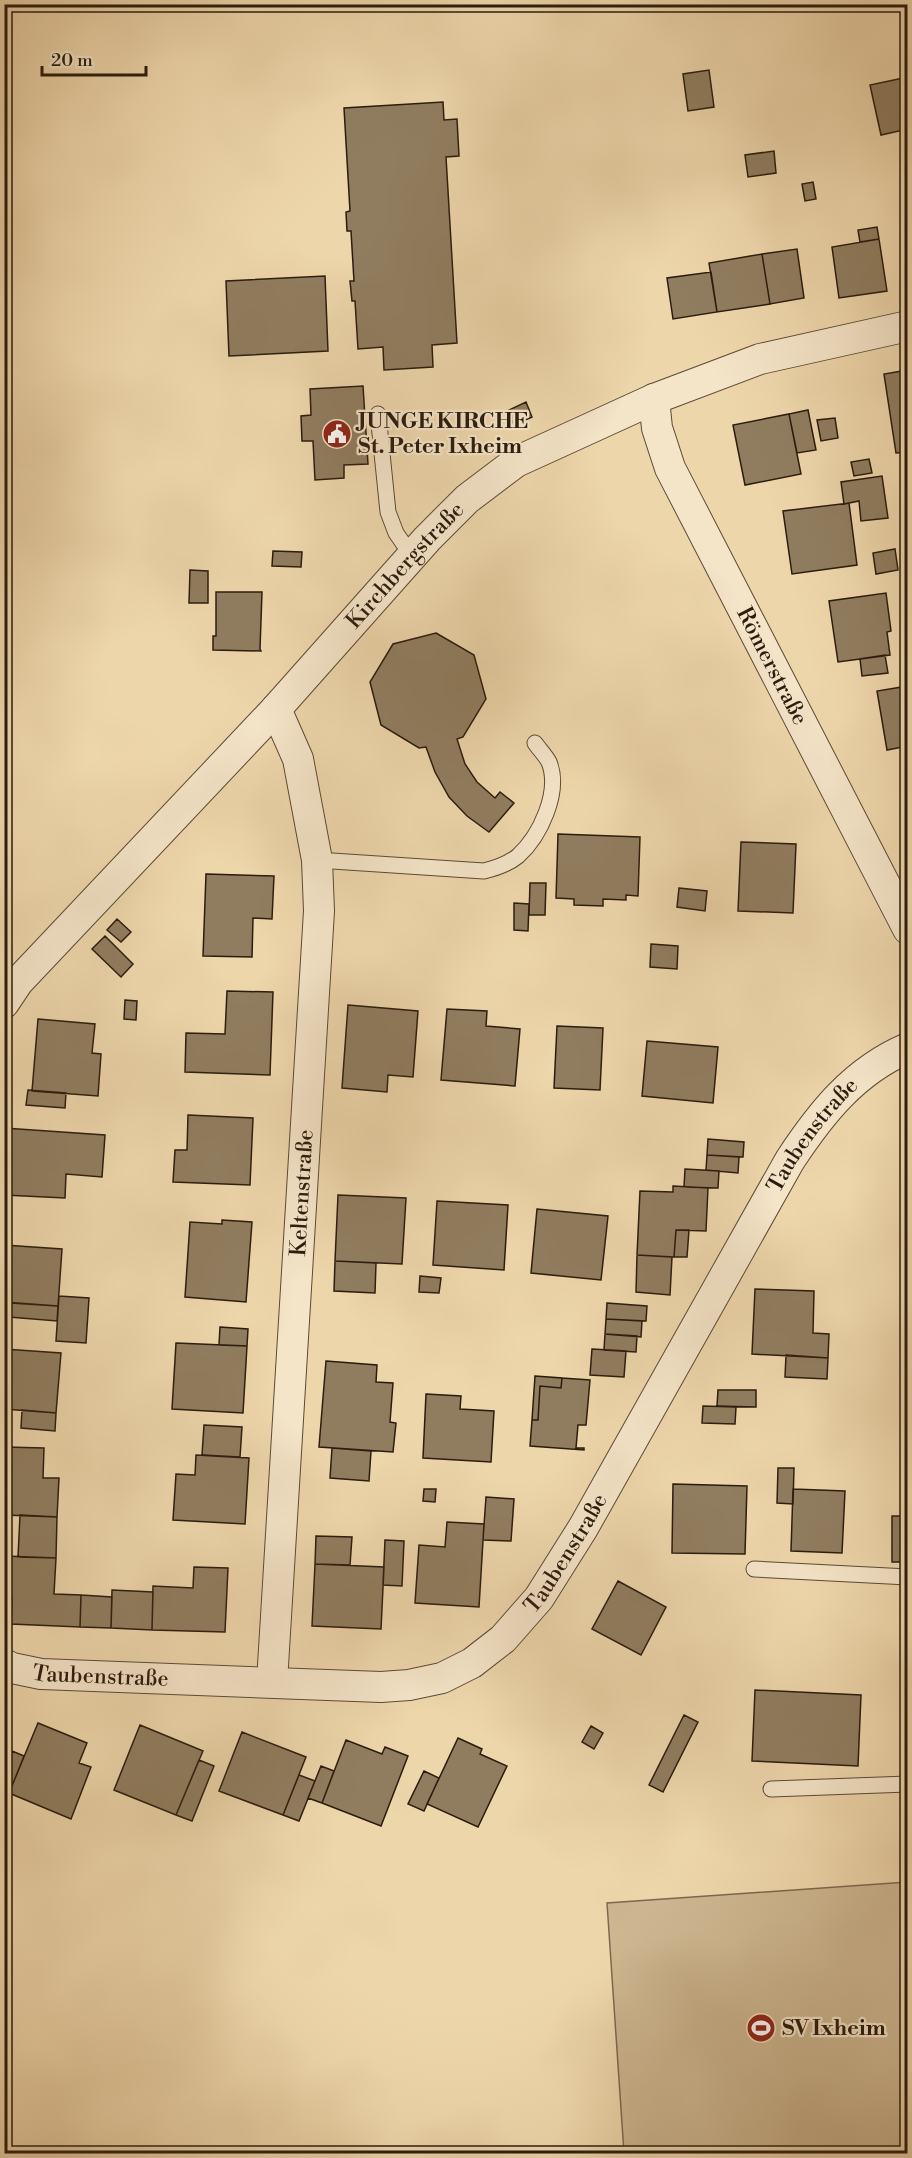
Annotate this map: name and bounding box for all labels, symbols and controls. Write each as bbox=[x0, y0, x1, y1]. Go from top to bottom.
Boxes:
scale bar bbox=[42, 39, 146, 77]
text: 20 m bbox=[51, 49, 93, 72]
place label: JUNGE KIRCHE St. Peter Ixheim bbox=[355, 408, 528, 460]
public building icon: JUNGE KIRCHE St. Peter Ixheim bbox=[321, 418, 353, 450]
street label: Kirchbergstraße bbox=[340, 496, 470, 634]
street label: Römerstraße bbox=[731, 602, 814, 729]
street label: Taubenstraße bbox=[761, 1072, 863, 1197]
street label: Keltenstraße bbox=[284, 1129, 319, 1257]
street label: Taubenstraße bbox=[518, 1489, 613, 1619]
street label: Taubenstraße bbox=[30, 1659, 169, 1692]
sports icon: SV Ixheim bbox=[745, 2012, 777, 2044]
place label: SV Ixheim bbox=[782, 2015, 886, 2042]

